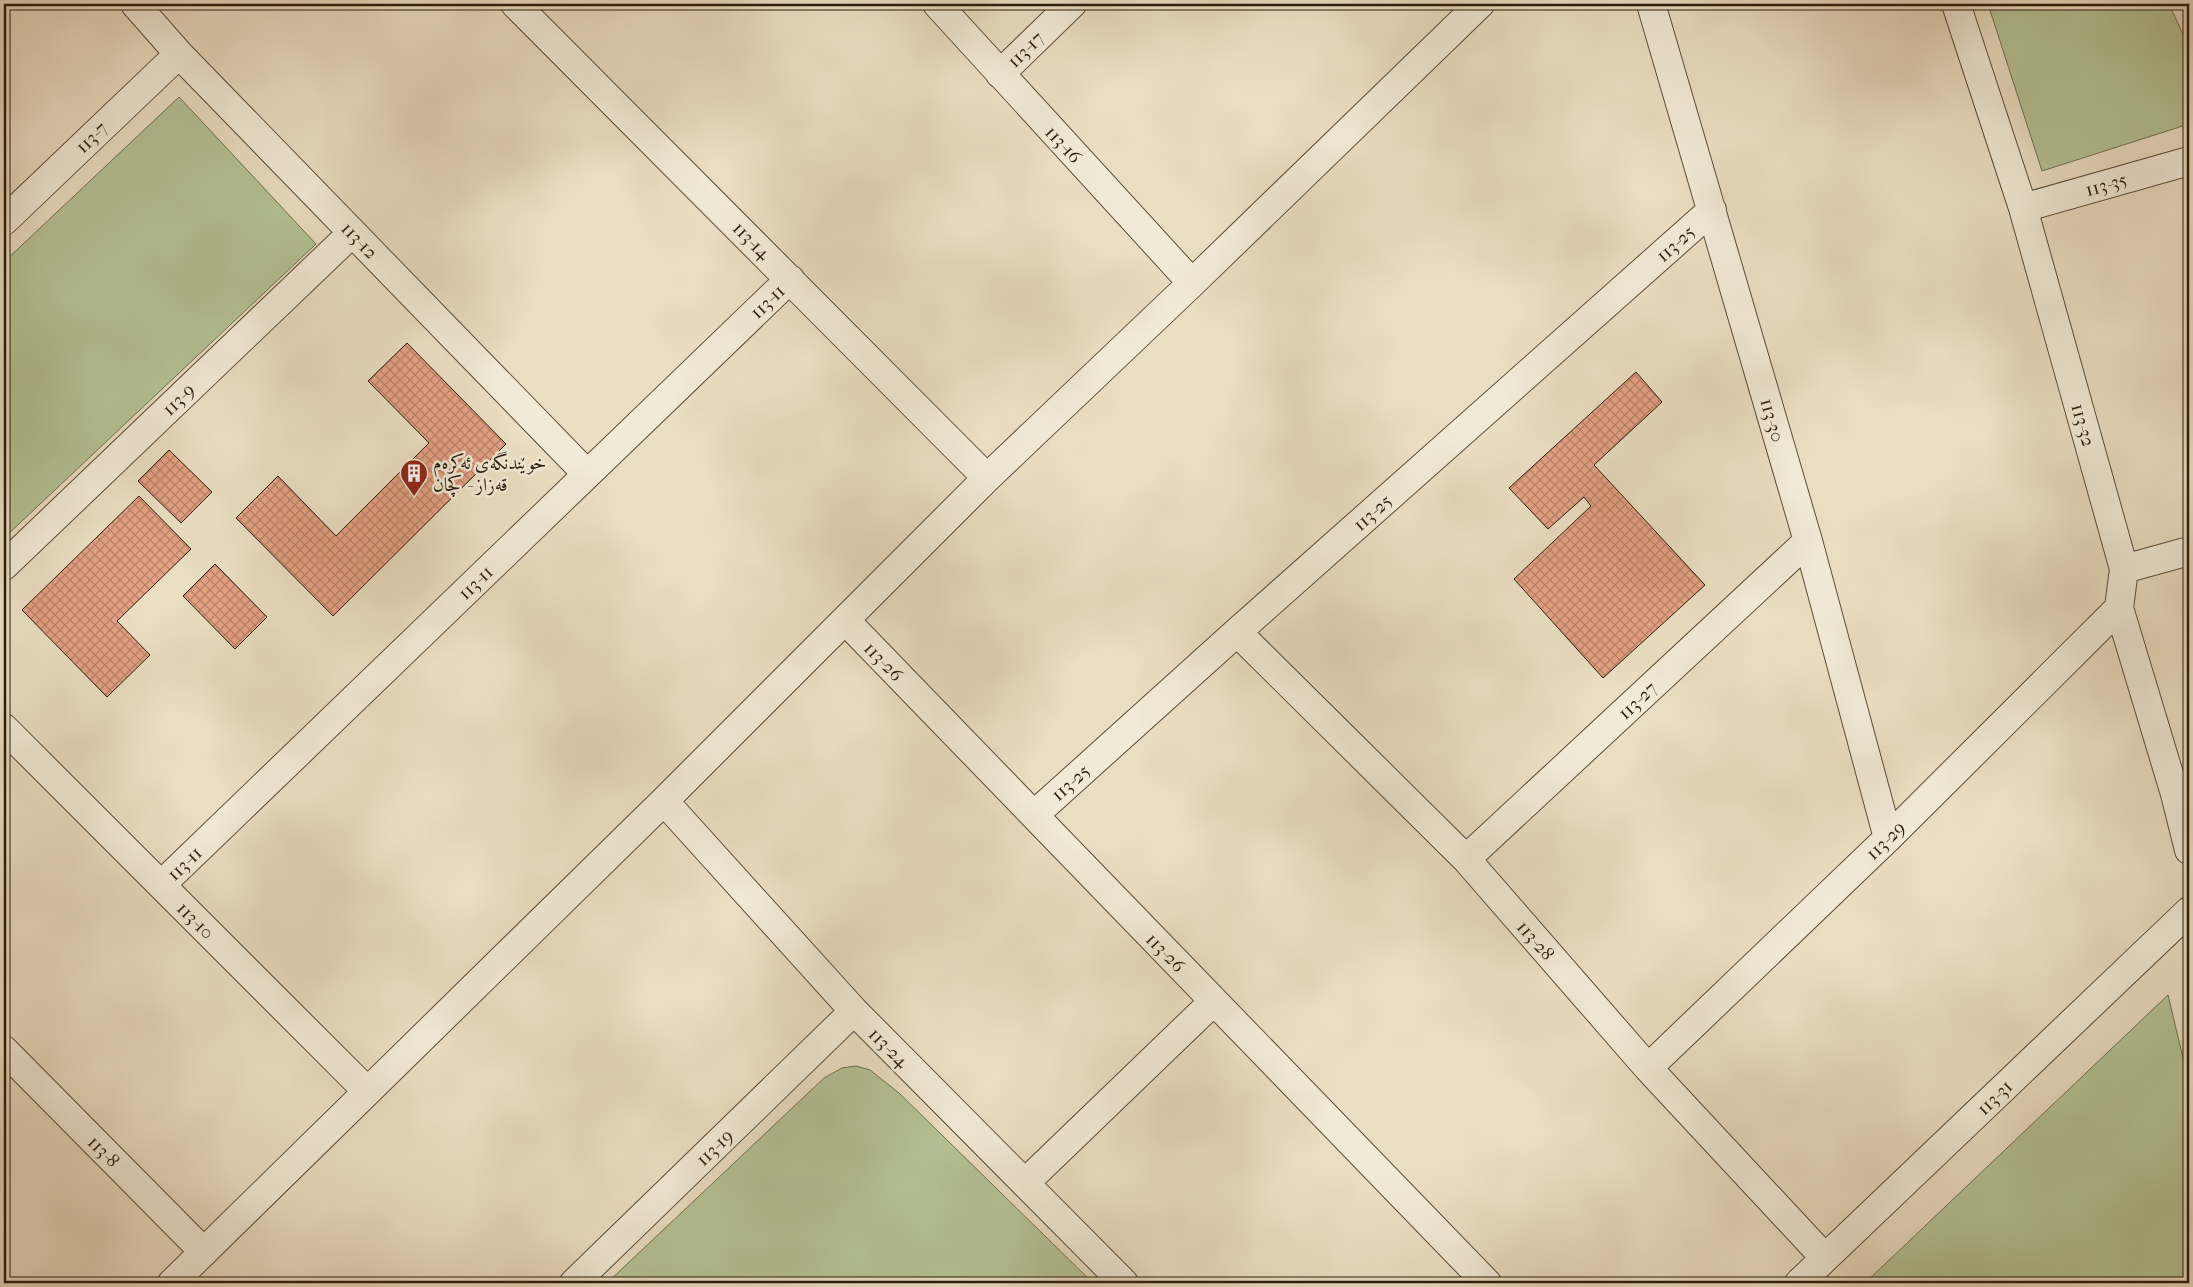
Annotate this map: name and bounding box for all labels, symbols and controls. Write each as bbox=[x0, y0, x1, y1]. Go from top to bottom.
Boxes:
street label: 113-17 bbox=[1003, 27, 1049, 72]
street label: 113-7 bbox=[71, 117, 112, 158]
street label: 113-16 bbox=[1040, 121, 1087, 169]
street label: 113-35 bbox=[2083, 169, 2130, 201]
street label: 113-14 bbox=[728, 217, 775, 265]
street label: 113-12 bbox=[336, 218, 382, 264]
street label: 113-25 bbox=[1652, 221, 1699, 267]
street label: 113-11 bbox=[746, 280, 790, 323]
street label: 113-9 bbox=[158, 379, 199, 420]
street label: 113-30 bbox=[1755, 396, 1789, 445]
street label: 113-32 bbox=[2066, 401, 2100, 450]
place label: خوێندنگەی ئەکرەم قەزاز - کچان bbox=[433, 451, 547, 498]
building icon: خوێندنگەی ئەکرەم قەزاز - کچان bbox=[399, 458, 429, 497]
street label: 113-25 bbox=[1349, 490, 1396, 536]
street label: 113-11 bbox=[454, 561, 498, 604]
street label: 113-26 bbox=[859, 637, 908, 687]
street label: 113-27 bbox=[1614, 677, 1662, 724]
street label: 113-25 bbox=[1047, 760, 1094, 806]
street label: 113-29 bbox=[1862, 817, 1910, 865]
street label: 113-11 bbox=[163, 842, 207, 885]
street label: 113-10 bbox=[172, 898, 218, 944]
street label: 113-28 bbox=[1512, 916, 1559, 965]
street label: 113-26 bbox=[1141, 928, 1190, 978]
street label: 113-24 bbox=[864, 1023, 913, 1073]
street label: 113-31 bbox=[1972, 1076, 2017, 1120]
street label: 113-19 bbox=[692, 1125, 738, 1171]
street label: 113-8 bbox=[83, 1131, 124, 1172]

